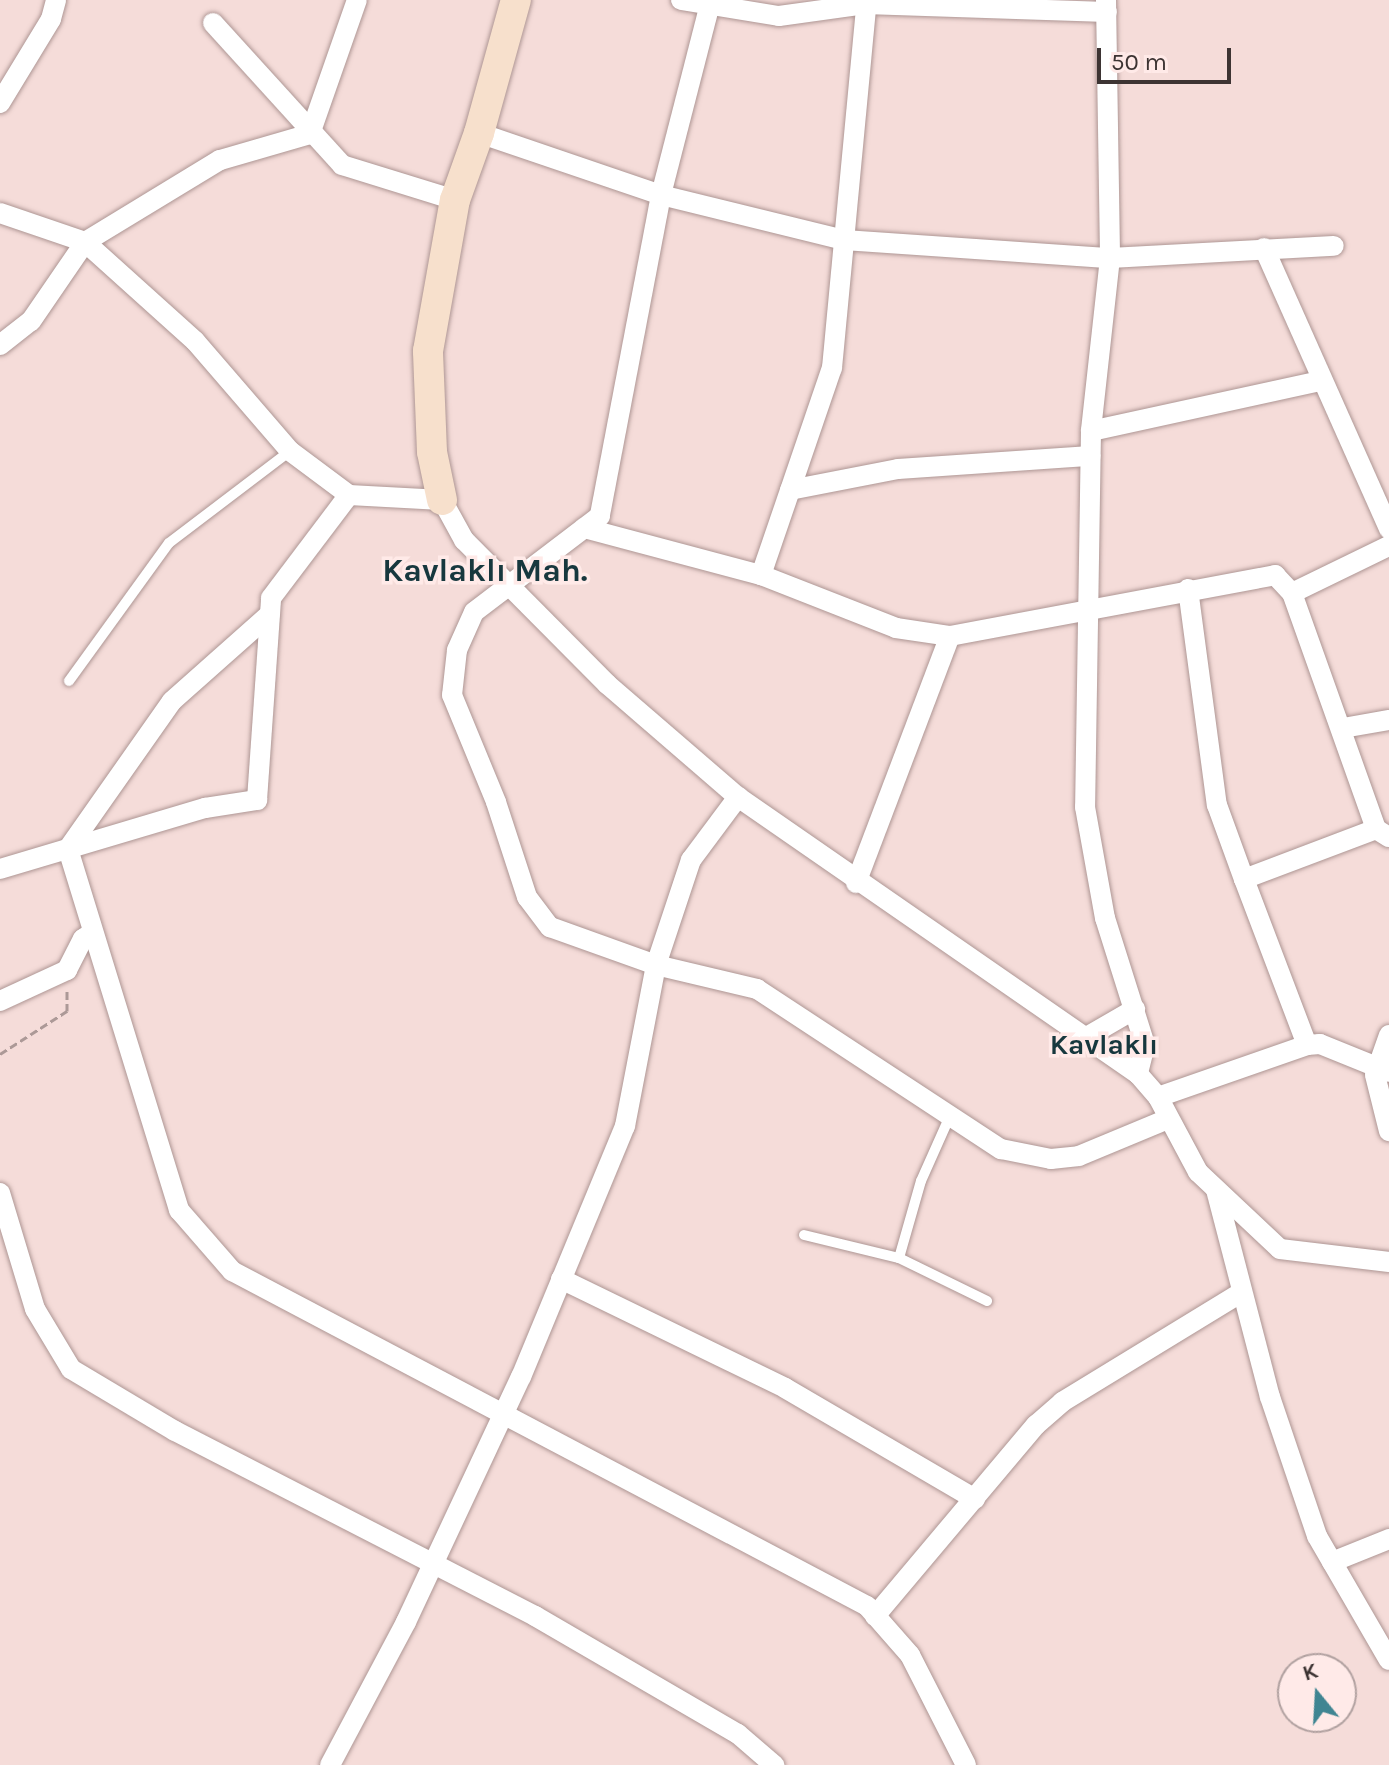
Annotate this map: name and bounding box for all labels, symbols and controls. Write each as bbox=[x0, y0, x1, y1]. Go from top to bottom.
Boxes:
scale bar bbox=[1101, 32, 1235, 82]
text: 50 m bbox=[1111, 48, 1167, 76]
district label: Kavlaklı Mah. bbox=[382, 552, 588, 590]
district label: Kavlaklı bbox=[1050, 1028, 1158, 1062]
north arrow bbox=[1277, 1653, 1357, 1733]
text: K bbox=[1299, 1657, 1321, 1687]

